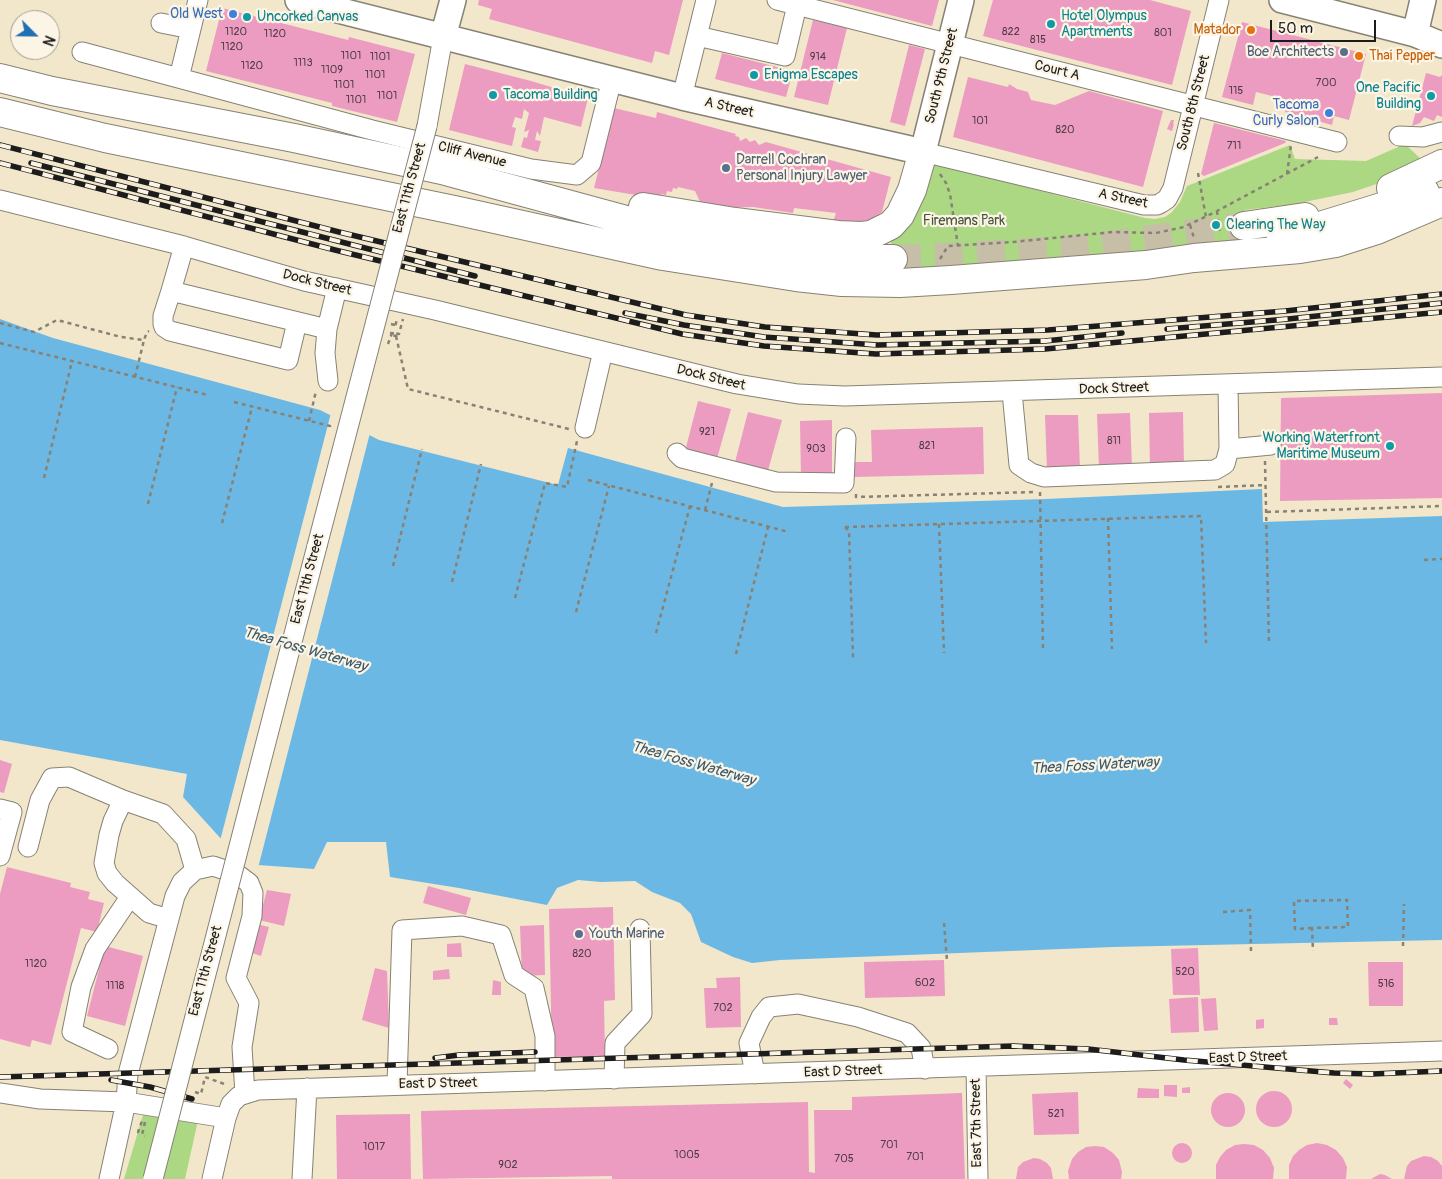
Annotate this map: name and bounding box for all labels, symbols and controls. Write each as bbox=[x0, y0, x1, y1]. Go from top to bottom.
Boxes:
place label: Old West bbox=[170, 6, 223, 22]
marker: Old West bbox=[227, 8, 239, 20]
place label: Hotel Olympus Apartments bbox=[1061, 8, 1147, 40]
place label: Uncorked Canvas bbox=[257, 9, 358, 25]
north arrow bbox=[10, 10, 60, 60]
scale bar bbox=[1272, 10, 1378, 42]
marker: Uncorked Canvas bbox=[241, 11, 253, 23]
marker: Hotel Olympus Apartments bbox=[1045, 18, 1057, 30]
text: 50 m bbox=[1278, 19, 1313, 38]
place label: Matador bbox=[1194, 22, 1241, 38]
marker: Matador bbox=[1245, 24, 1257, 36]
house number: 1120 bbox=[225, 25, 247, 39]
house number: 822 bbox=[1002, 25, 1020, 39]
street label: South 9th Street bbox=[922, 26, 962, 126]
house number: 801 bbox=[1154, 26, 1172, 40]
house number: 1120 bbox=[264, 27, 286, 41]
text: N bbox=[39, 33, 58, 48]
house number: 815 bbox=[1030, 33, 1046, 47]
house number: 1120 bbox=[221, 40, 243, 54]
place label: Boe Architects bbox=[1247, 44, 1334, 60]
marker: Boe Architects bbox=[1338, 46, 1350, 58]
place label: Thai Pepper bbox=[1369, 48, 1435, 64]
house number: 1101 bbox=[341, 49, 361, 63]
house number: 1101 bbox=[370, 50, 390, 64]
house number: 914 bbox=[810, 50, 826, 64]
marker: Thai Pepper bbox=[1353, 50, 1365, 62]
street label: South 8th Street bbox=[1174, 53, 1214, 153]
house number: 1113 bbox=[293, 56, 313, 70]
street label: Court A bbox=[1033, 57, 1081, 85]
house number: 1120 bbox=[241, 59, 263, 73]
house number: 1109 bbox=[321, 63, 343, 77]
place label: Enigma Escapes bbox=[764, 67, 858, 83]
house number: 1101 bbox=[365, 68, 385, 82]
marker: Enigma Escapes bbox=[748, 69, 760, 81]
house number: 700 bbox=[1316, 76, 1336, 90]
house number: 1101 bbox=[334, 78, 354, 92]
place label: One Pacific Building bbox=[1356, 80, 1421, 112]
house number: 115 bbox=[1229, 84, 1243, 98]
place label: Tacoma Building bbox=[503, 87, 598, 103]
house number: 1101 bbox=[377, 89, 397, 103]
marker: Tacoma Building bbox=[487, 89, 499, 101]
marker: One Pacific Building bbox=[1425, 90, 1437, 102]
house number: 1101 bbox=[346, 93, 366, 107]
street label: A Street bbox=[703, 94, 755, 122]
place label: Tacoma Curly Salon bbox=[1253, 97, 1319, 130]
marker: Tacoma Curly Salon bbox=[1323, 107, 1335, 119]
house number: 101 bbox=[972, 114, 988, 128]
house number: 820 bbox=[1055, 123, 1075, 137]
street label: Cliff Avenue bbox=[436, 138, 508, 172]
house number: 711 bbox=[1227, 139, 1241, 153]
street label: East 11th Street bbox=[390, 141, 430, 235]
place label: Darrell Cochran Personal Injury Lawyer bbox=[736, 152, 868, 184]
marker: Darrell Cochran Personal Injury Lawyer bbox=[720, 162, 732, 174]
street label: A Street bbox=[1097, 186, 1149, 212]
park label: Firemans Park bbox=[923, 213, 1005, 229]
place label: Clearing The Way bbox=[1226, 217, 1325, 233]
marker: Clearing The Way bbox=[1210, 219, 1222, 231]
street label: Dock Street bbox=[281, 266, 353, 300]
street label: Dock Street bbox=[675, 361, 747, 395]
street label: Dock Street bbox=[1079, 379, 1149, 399]
house number: 921 bbox=[699, 425, 715, 439]
place label: Working Waterfront Maritime Museum bbox=[1263, 430, 1380, 462]
house number: 811 bbox=[1107, 434, 1121, 448]
house number: 821 bbox=[919, 439, 935, 453]
marker: Working Waterfront Maritime Museum bbox=[1384, 440, 1396, 452]
house number: 903 bbox=[806, 442, 826, 456]
street label: East 11th Street bbox=[288, 532, 328, 626]
water label: Thea Foss Waterway bbox=[241, 624, 369, 676]
water label: Thea Foss Waterway bbox=[629, 738, 757, 790]
water label: Thea Foss Waterway bbox=[1031, 754, 1159, 778]
street label: East 11th Street bbox=[186, 924, 226, 1018]
place label: Youth Marine bbox=[589, 926, 664, 942]
marker: Youth Marine bbox=[573, 928, 585, 940]
house number: 820 bbox=[572, 947, 592, 961]
house number: 1120 bbox=[25, 957, 47, 971]
house number: 520 bbox=[1175, 965, 1195, 979]
house number: 602 bbox=[915, 976, 935, 990]
house number: 516 bbox=[1378, 977, 1394, 991]
house number: 1118 bbox=[106, 979, 124, 993]
house number: 702 bbox=[713, 1001, 733, 1015]
street label: East D Street bbox=[1208, 1048, 1288, 1068]
street label: East D Street bbox=[803, 1062, 883, 1082]
street label: East D Street bbox=[399, 1075, 477, 1093]
street label: East 7th Street bbox=[968, 1078, 986, 1168]
house number: 521 bbox=[1048, 1107, 1064, 1121]
house number: 701 bbox=[880, 1138, 898, 1152]
house number: 1017 bbox=[363, 1140, 385, 1154]
house number: 1005 bbox=[674, 1148, 700, 1162]
house number: 701 bbox=[906, 1150, 924, 1164]
house number: 705 bbox=[834, 1152, 854, 1166]
house number: 902 bbox=[498, 1158, 518, 1172]

